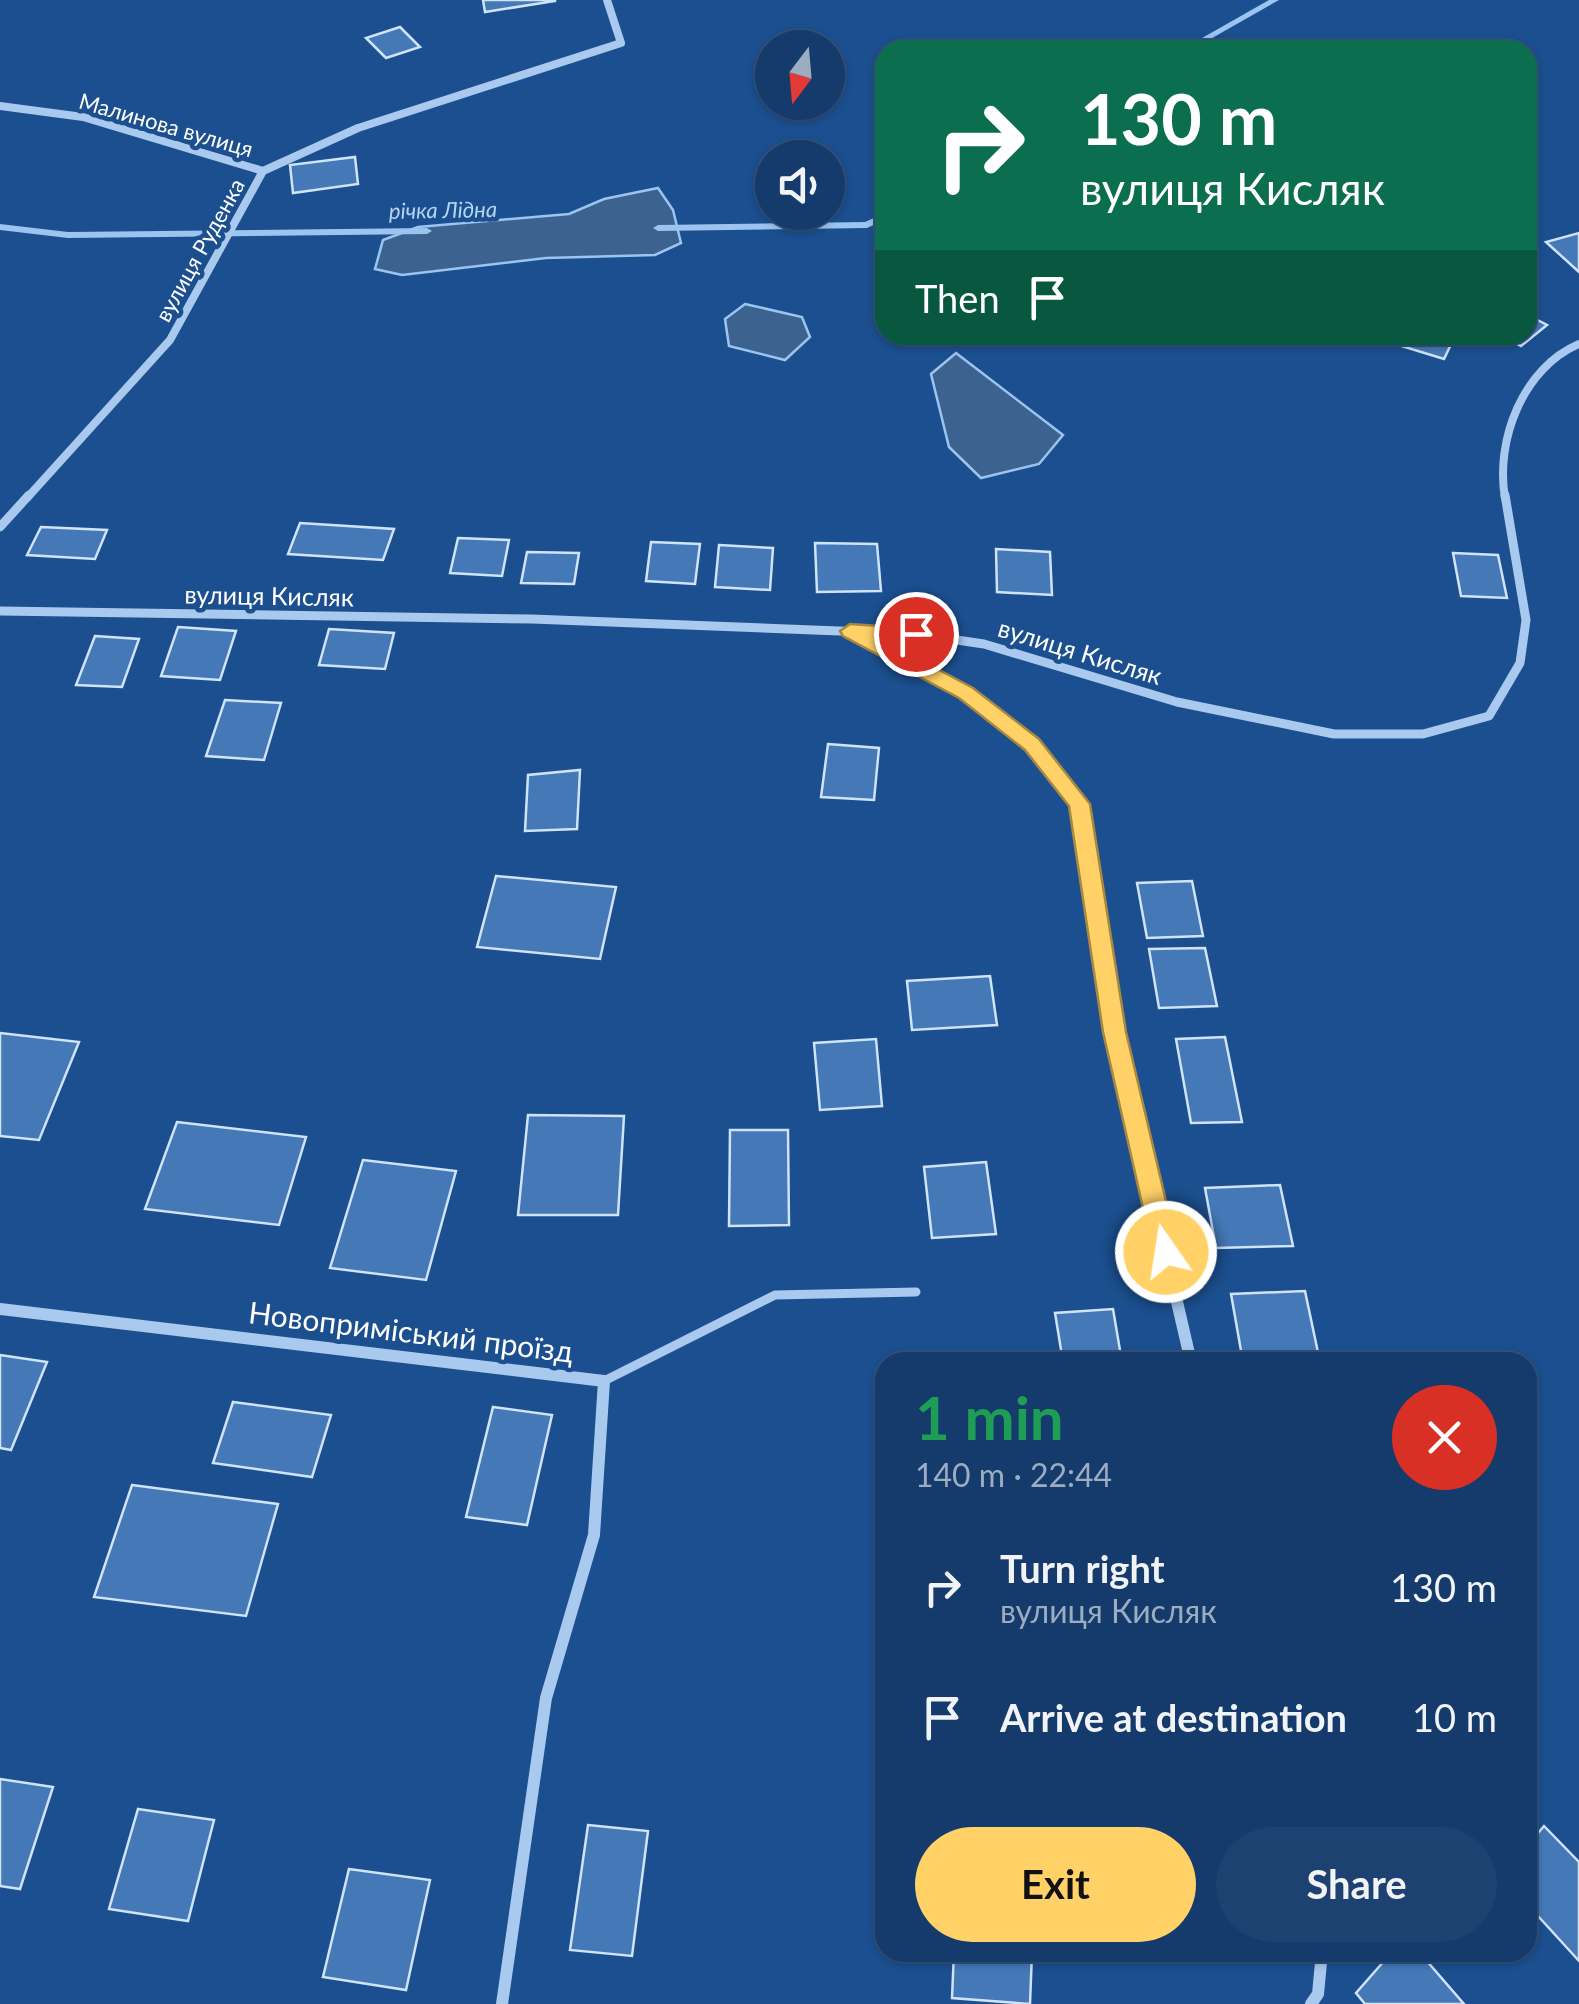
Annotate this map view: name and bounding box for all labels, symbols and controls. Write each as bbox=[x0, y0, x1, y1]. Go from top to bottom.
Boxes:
north arrow bbox=[755, 30, 845, 120]
map controls bbox=[755, 30, 845, 230]
text: 130 m bbox=[1080, 76, 1277, 160]
icon: right bbox=[915, 80, 1045, 210]
street label: Малинова вулиця bbox=[76, 87, 256, 162]
button: sound bbox=[755, 140, 845, 230]
text: вулиця Кисляк bbox=[1080, 161, 1385, 215]
street label: вулиця Руденка bbox=[149, 173, 250, 326]
water label: річка Лідна bbox=[389, 195, 497, 224]
icon: arrive bbox=[1020, 270, 1075, 325]
text: Then bbox=[915, 275, 1000, 321]
street label: вулиця Кисляк bbox=[184, 579, 354, 611]
pin bbox=[874, 592, 959, 677]
icon: arrive bbox=[889, 607, 944, 662]
street label: вулиця Кисляк bbox=[995, 612, 1166, 690]
position arrow bbox=[1114, 1200, 1218, 1304]
street label: Новоприміський проїзд bbox=[247, 1293, 576, 1369]
text: 1 min bbox=[915, 1381, 1064, 1453]
button: close bbox=[1392, 1385, 1497, 1490]
text: 140 m · 22:44 bbox=[915, 1455, 1112, 1494]
text: Turn right bbox=[1000, 1545, 1165, 1591]
icon: right bbox=[915, 1560, 970, 1615]
text: 130 m bbox=[1390, 1564, 1497, 1610]
text: вулиця Кисляк bbox=[1000, 1591, 1217, 1630]
icon: arrive bbox=[915, 1690, 970, 1745]
text: Arrive at destination bbox=[1000, 1694, 1347, 1740]
text: 10 m bbox=[1412, 1694, 1497, 1740]
button: Exit bbox=[915, 1827, 1196, 1942]
button: Share bbox=[1216, 1827, 1497, 1942]

